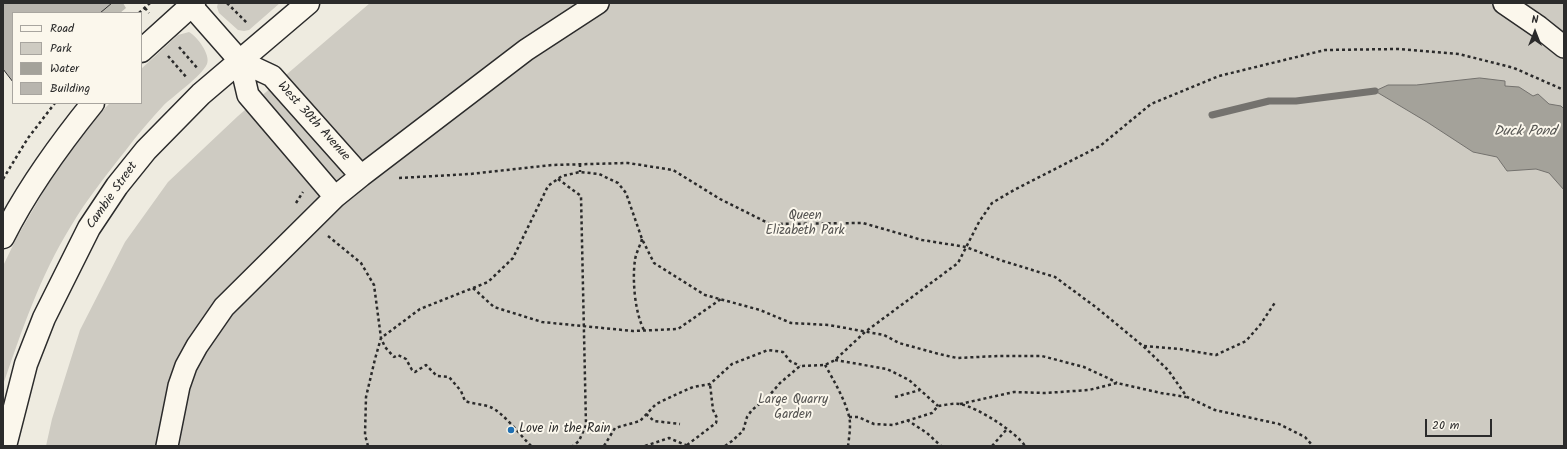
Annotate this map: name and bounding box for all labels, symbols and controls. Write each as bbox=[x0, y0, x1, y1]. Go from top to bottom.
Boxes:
text: N bbox=[1532, 11, 1538, 29]
legend bbox=[12, 12, 142, 104]
north arrow bbox=[1515, 12, 1555, 52]
text: Road bbox=[50, 19, 74, 38]
text: Park bbox=[50, 39, 72, 58]
text: Water bbox=[50, 59, 79, 78]
text: Building bbox=[50, 79, 90, 98]
street label: West 30th Avenue bbox=[273, 79, 353, 165]
water label: Duck Pond bbox=[1494, 125, 1556, 141]
street label: Cambie Street bbox=[84, 160, 142, 232]
park label: Queen Elizabeth Park bbox=[765, 209, 845, 240]
park label: Large Quarry Garden bbox=[758, 393, 828, 424]
scale bar bbox=[1427, 411, 1494, 437]
text: 20 m bbox=[1432, 416, 1459, 435]
place label: Love in the Rain bbox=[519, 422, 611, 438]
marker: Love in the Rain bbox=[506, 425, 516, 435]

